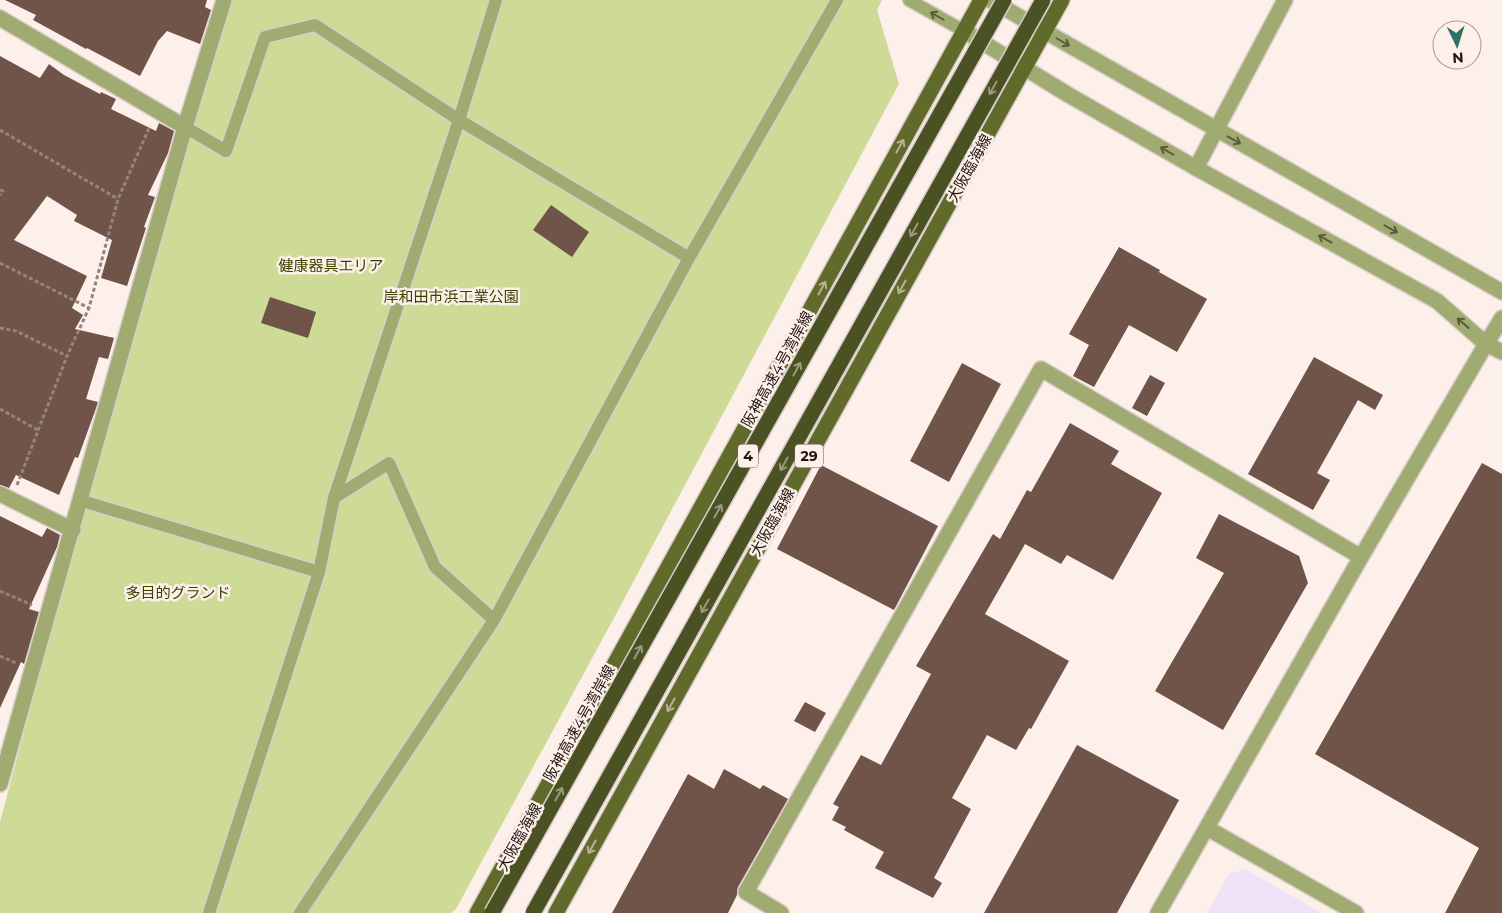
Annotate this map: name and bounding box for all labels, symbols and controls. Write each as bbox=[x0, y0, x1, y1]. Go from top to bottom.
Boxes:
one-way arrow bbox=[930, 10, 944, 20]
north arrow bbox=[1432, 20, 1482, 70]
one-way arrow bbox=[1055, 37, 1070, 47]
text: N bbox=[1452, 49, 1464, 67]
one-way arrow bbox=[988, 81, 998, 95]
street label: 大阪臨海線 bbox=[943, 131, 995, 205]
one-way arrow bbox=[1226, 136, 1241, 146]
one-way arrow bbox=[896, 139, 906, 154]
one-way arrow bbox=[1161, 146, 1175, 156]
one-way arrow bbox=[909, 223, 919, 238]
one-way arrow bbox=[1383, 224, 1397, 234]
one-way arrow bbox=[1317, 234, 1332, 244]
park label: 健康器具エリア bbox=[278, 256, 384, 275]
one-way arrow bbox=[897, 280, 907, 294]
one-way arrow bbox=[817, 281, 827, 296]
park label: 岸和田市浜工業公園 bbox=[383, 287, 519, 306]
street label: 阪神高速4号湾岸線 bbox=[737, 308, 817, 430]
one-way arrow bbox=[1456, 318, 1469, 329]
one-way arrow bbox=[792, 361, 802, 376]
road number: 4 bbox=[738, 444, 758, 468]
road number: 29 bbox=[795, 444, 823, 468]
one-way arrow bbox=[779, 456, 788, 471]
street label: 大阪臨海線 bbox=[746, 485, 798, 559]
one-way arrow bbox=[713, 504, 723, 518]
park label: 多目的グランド bbox=[125, 583, 231, 602]
one-way arrow bbox=[699, 598, 709, 613]
one-way arrow bbox=[633, 645, 643, 660]
street label: 阪神高速4号湾岸線 bbox=[539, 662, 619, 784]
one-way arrow bbox=[666, 697, 675, 712]
one-way arrow bbox=[554, 788, 564, 802]
street label: 大阪臨海線 bbox=[493, 800, 545, 874]
one-way arrow bbox=[587, 839, 596, 854]

